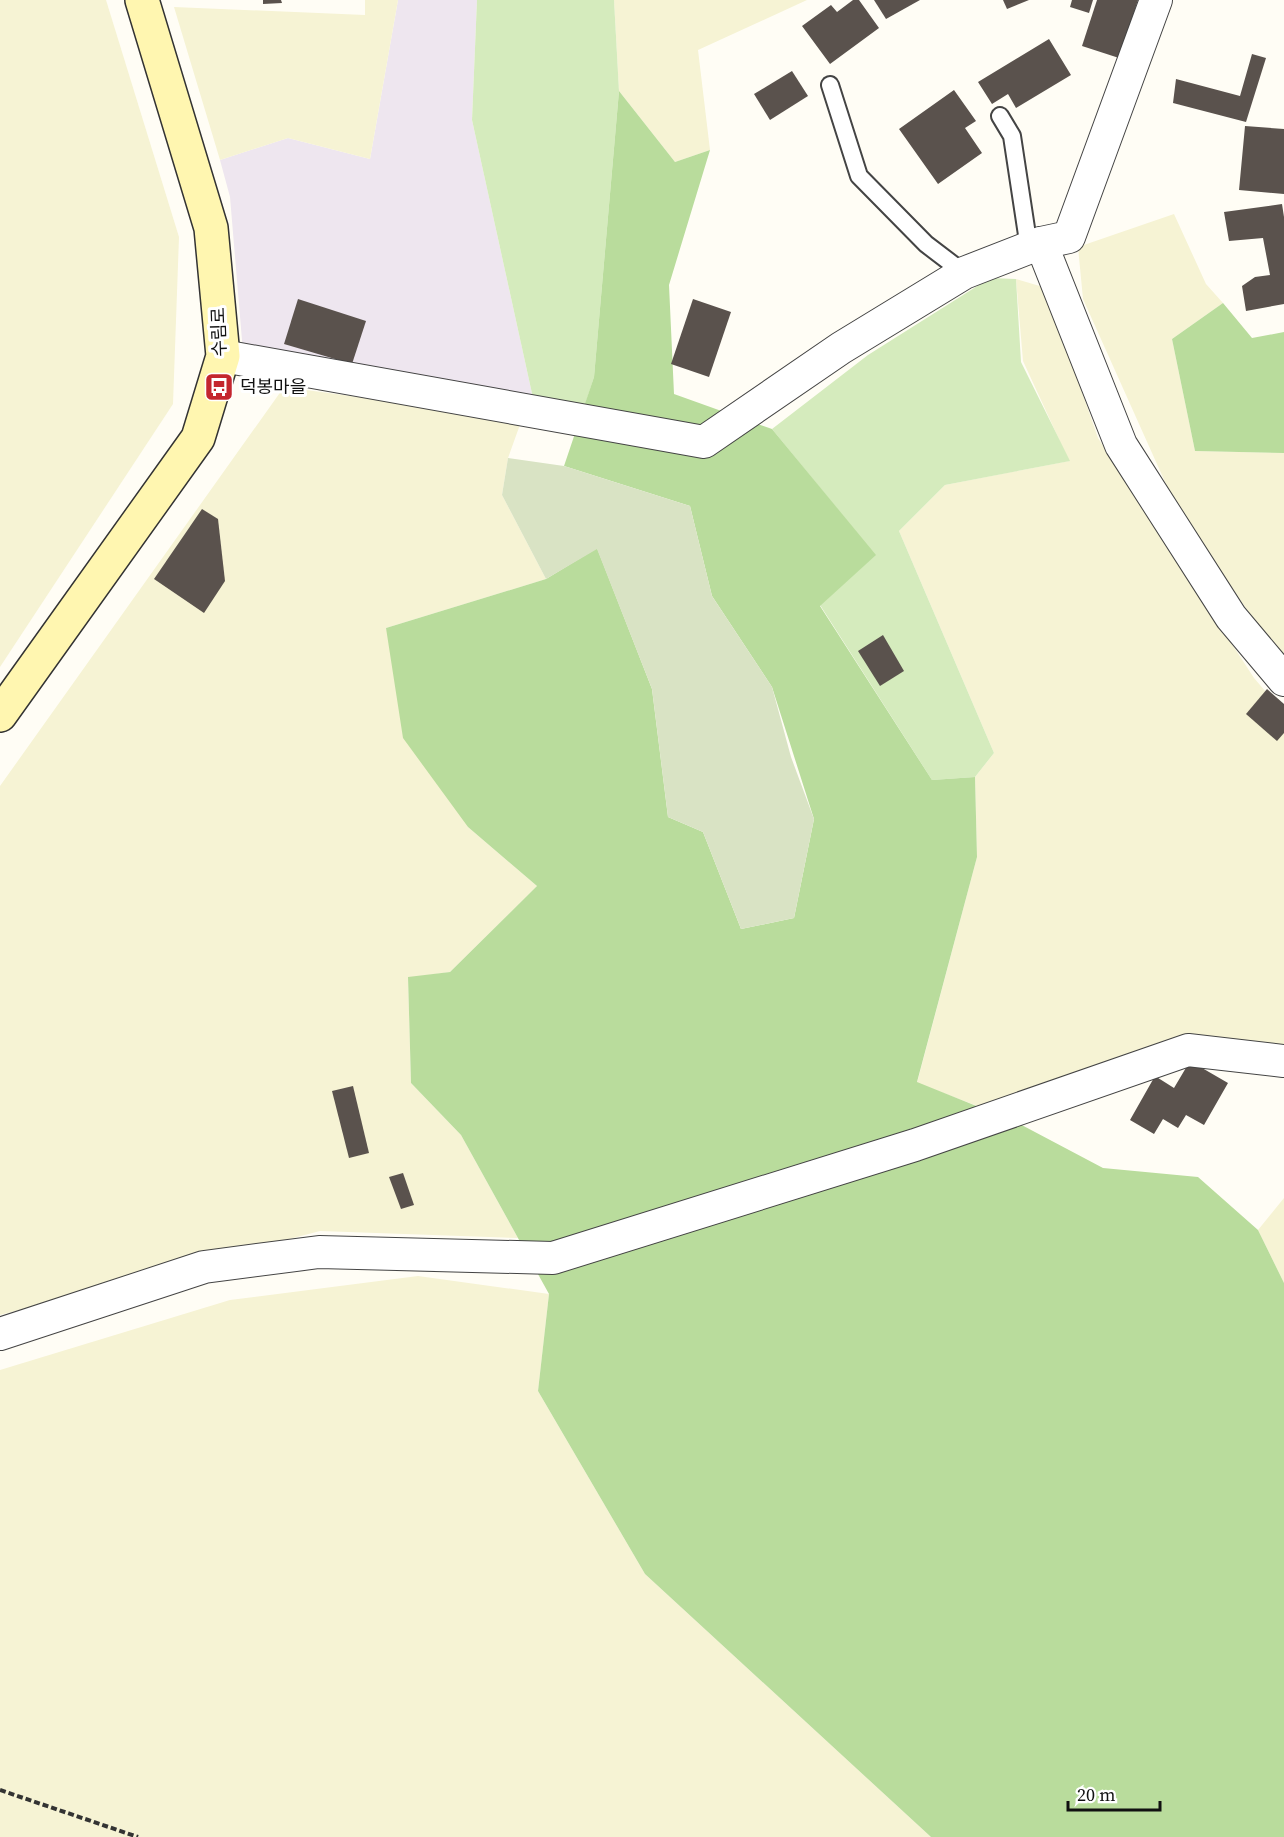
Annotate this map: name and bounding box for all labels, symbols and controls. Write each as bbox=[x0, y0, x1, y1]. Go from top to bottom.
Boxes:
street label: 수림로 bbox=[205, 307, 232, 357]
bus stop icon: 덕봉마을 bbox=[203, 371, 235, 403]
place label: 덕봉마을 bbox=[240, 374, 306, 399]
scale bar bbox=[1068, 1774, 1160, 1812]
text: 20 m bbox=[1077, 1782, 1115, 1807]

